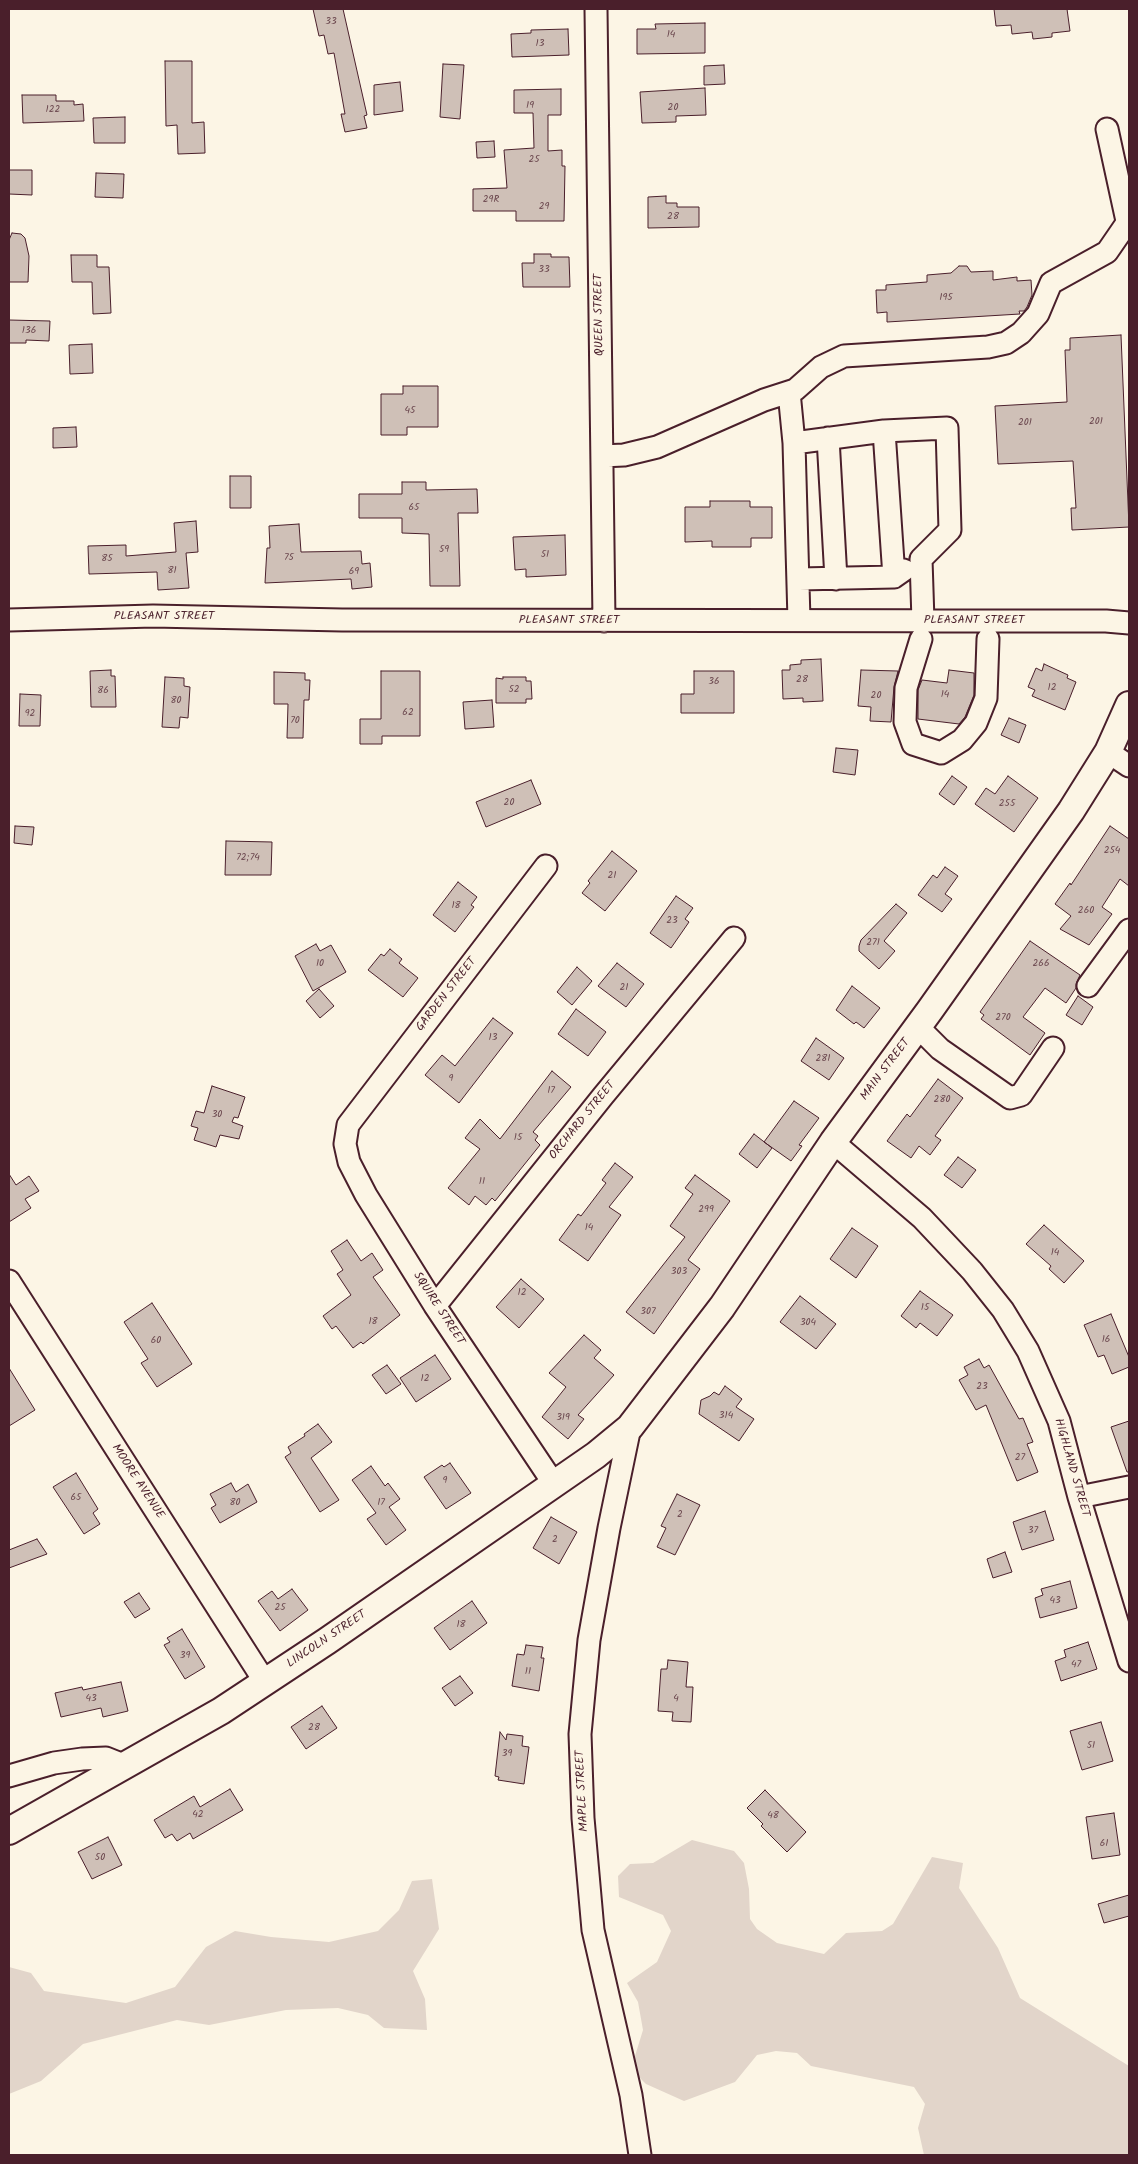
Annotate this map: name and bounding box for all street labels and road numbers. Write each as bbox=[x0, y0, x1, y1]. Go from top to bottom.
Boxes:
street label: QUEEN STREET bbox=[592, 274, 608, 356]
street label: PLEASANT STREET bbox=[114, 610, 214, 624]
street label: PLEASANT STREET bbox=[519, 614, 619, 628]
street label: PLEASANT STREET bbox=[924, 614, 1024, 628]
street label: GARDEN STREET bbox=[414, 955, 480, 1035]
street label: MAIN STREET bbox=[858, 1036, 914, 1104]
street label: ORCHARD STREET bbox=[547, 1079, 619, 1163]
street label: SQUIRE STREET bbox=[409, 1270, 467, 1348]
street label: HIGHLAND STREET bbox=[1050, 1417, 1092, 1519]
street label: MOORE AVENUE bbox=[108, 1442, 166, 1522]
street label: LINCOLN STREET bbox=[285, 1608, 369, 1672]
street label: MAPLE STREET bbox=[574, 1750, 592, 1832]

